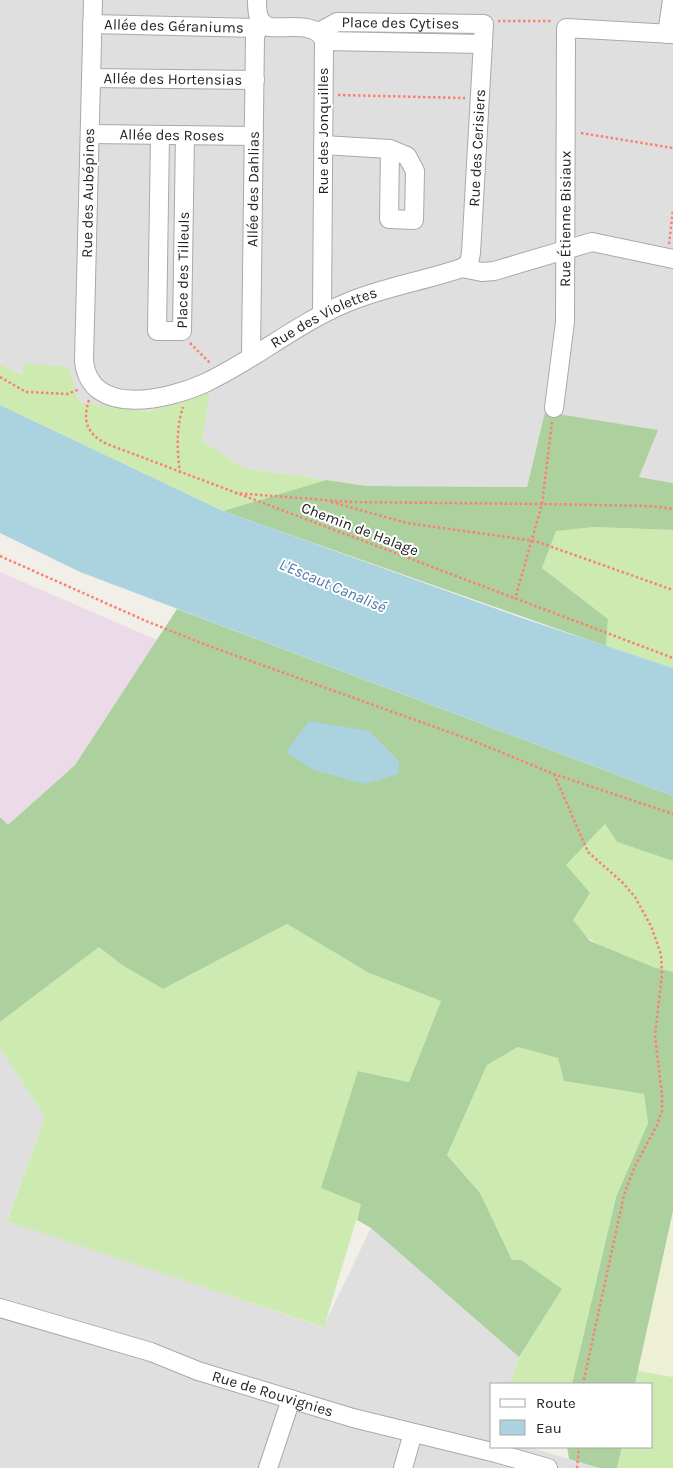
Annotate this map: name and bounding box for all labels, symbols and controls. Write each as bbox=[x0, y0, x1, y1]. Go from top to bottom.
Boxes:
street label: Place des Cytises bbox=[341, 13, 459, 33]
street label: Allée des Géraniums bbox=[104, 15, 244, 37]
street label: Rue des Jonquilles bbox=[314, 67, 332, 195]
street label: Allée des Hortensias bbox=[104, 69, 242, 89]
street label: Rue des Cerisiers bbox=[465, 89, 489, 207]
street label: Allée des Roses bbox=[119, 125, 225, 145]
street label: Rue des Aubépines bbox=[78, 128, 98, 258]
street label: Allée des Dahlias bbox=[243, 131, 263, 247]
street label: Rue Étienne Bisiaux bbox=[556, 150, 575, 287]
street label: Place des Tilleuls bbox=[173, 211, 193, 329]
street label: Rue des Violettes bbox=[267, 283, 379, 352]
street label: Chemin de Halage bbox=[299, 498, 421, 560]
water label: L'Escaut Canalisé bbox=[276, 554, 390, 617]
street label: Rue de Rouvignies bbox=[210, 1367, 335, 1421]
legend bbox=[490, 1383, 653, 1448]
text: Route bbox=[536, 1394, 576, 1412]
text: Eau bbox=[536, 1419, 562, 1437]

